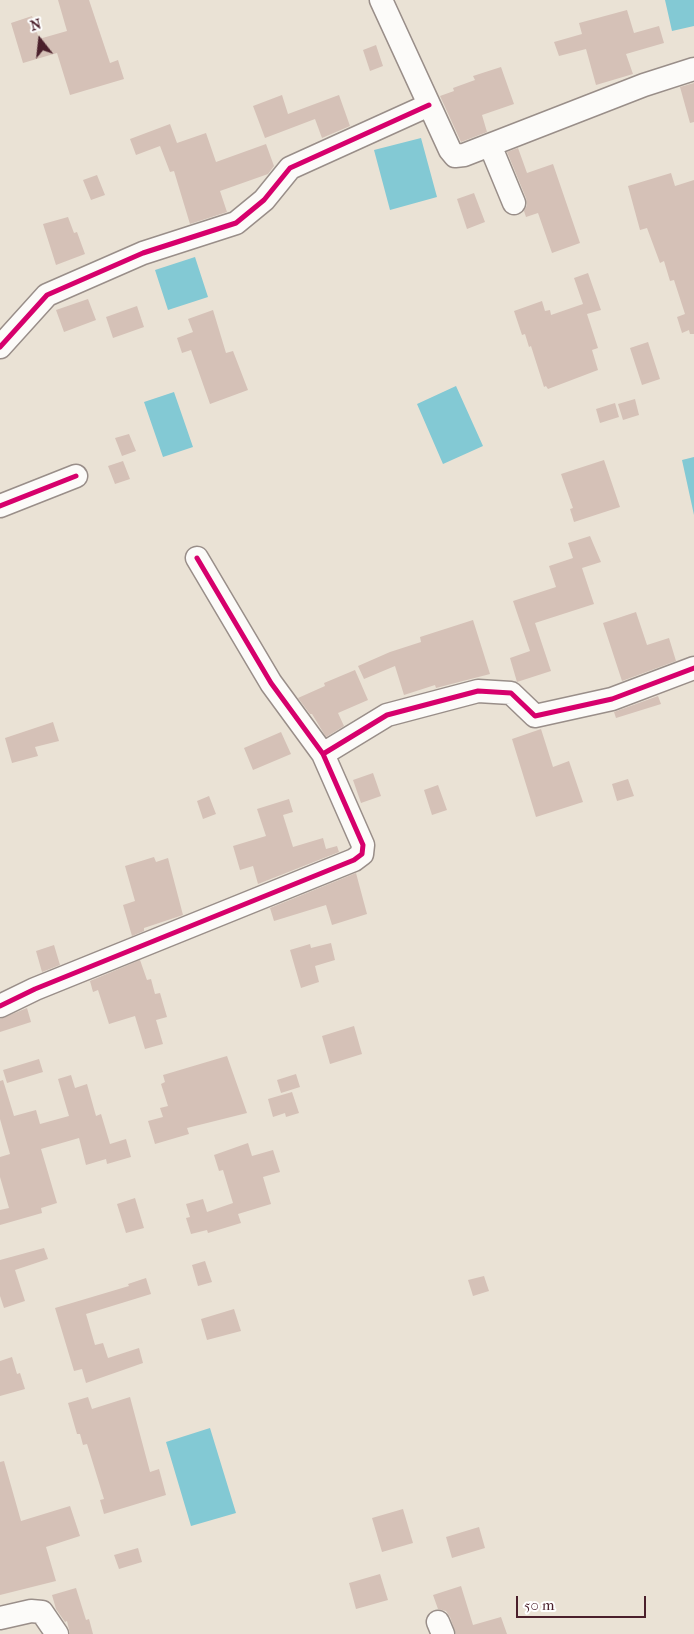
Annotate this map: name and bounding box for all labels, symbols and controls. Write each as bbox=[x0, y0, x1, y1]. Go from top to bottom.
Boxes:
north arrow bbox=[15, 15, 65, 65]
text: N bbox=[28, 15, 43, 35]
scale bar bbox=[519, 1586, 649, 1618]
text: 50 m bbox=[524, 1596, 554, 1614]

